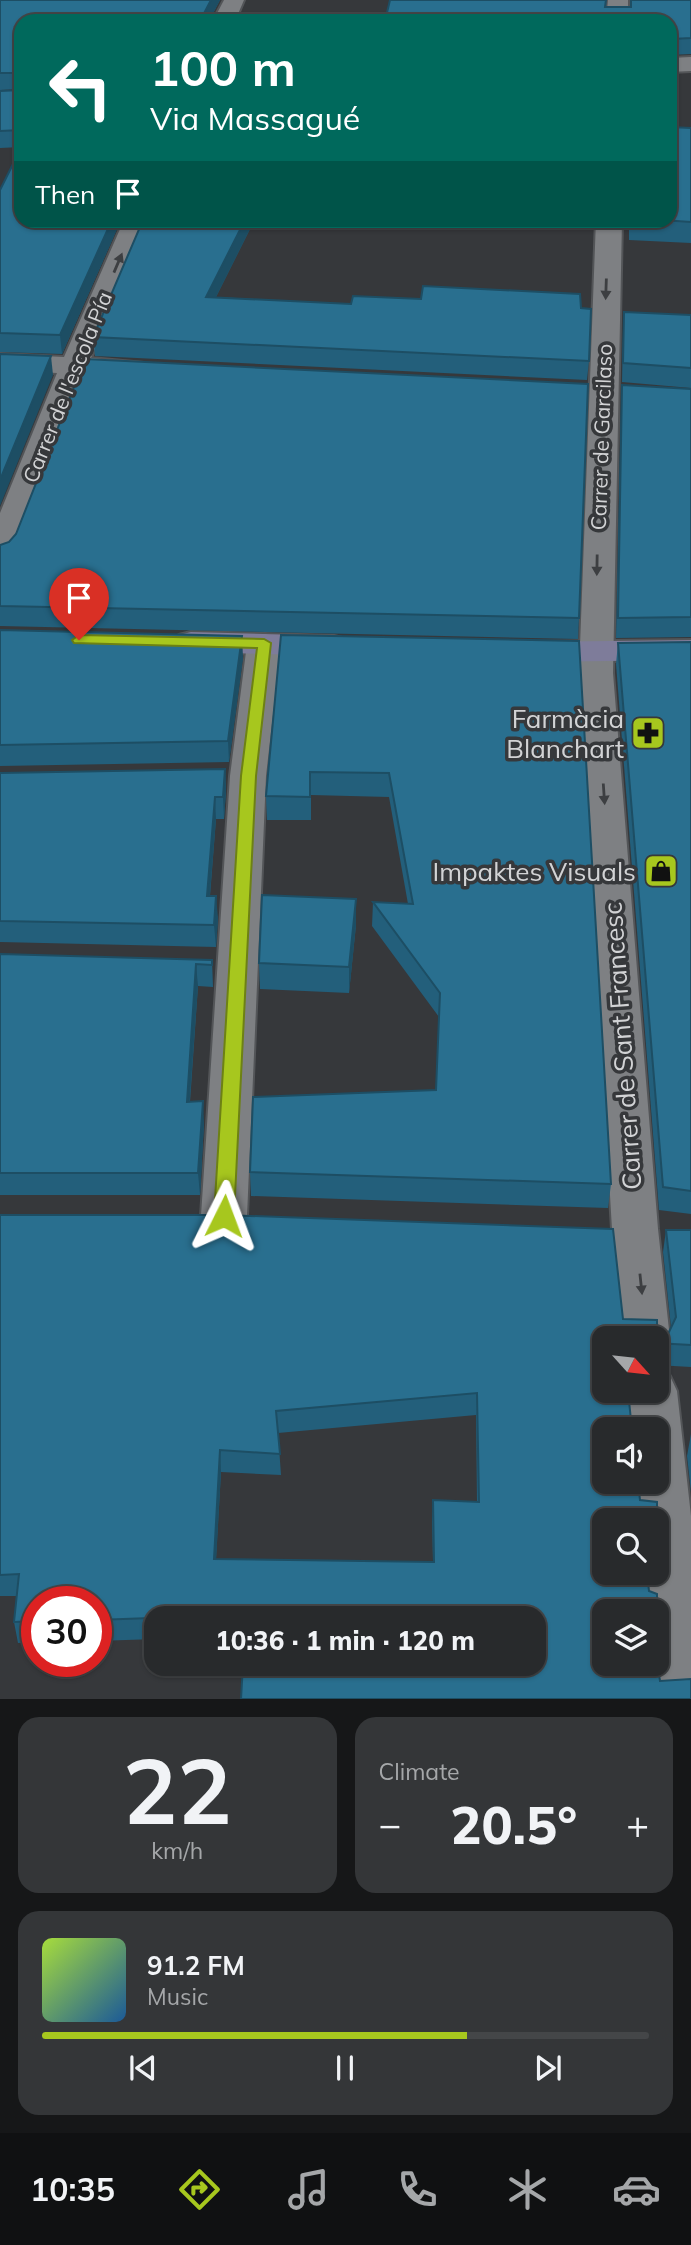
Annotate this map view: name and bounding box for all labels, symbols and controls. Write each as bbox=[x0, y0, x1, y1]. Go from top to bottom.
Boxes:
text: 100 m bbox=[150, 37, 296, 98]
icon: left bbox=[35, 42, 126, 133]
text: Via Massagué bbox=[150, 98, 360, 138]
icon: arrive bbox=[109, 175, 147, 213]
text: Then bbox=[35, 178, 95, 211]
one-way arrow bbox=[113, 253, 124, 274]
one-way arrow bbox=[600, 278, 611, 300]
street label: Carrer de l'escola Pía bbox=[17, 288, 117, 486]
street label: Carrer de Garcilaso bbox=[585, 343, 617, 531]
one-way arrow bbox=[592, 554, 603, 576]
pin bbox=[49, 568, 109, 640]
icon: arrive bbox=[60, 579, 98, 617]
place label: Farmàcia Blanchart bbox=[506, 702, 624, 765]
pharmacy icon: Farmàcia Blanchart bbox=[629, 714, 667, 752]
one-way arrow bbox=[599, 784, 610, 806]
shop icon: Impaktes Visuals bbox=[642, 852, 680, 890]
place label: Impaktes Visuals bbox=[432, 855, 636, 888]
street label: Carrer de Sant Francesc bbox=[595, 901, 649, 1191]
position arrow bbox=[187, 1179, 261, 1253]
one-way arrow bbox=[635, 1273, 646, 1295]
north arrow bbox=[592, 1326, 668, 1404]
map controls bbox=[592, 1326, 669, 1676]
button: sound bbox=[592, 1417, 669, 1494]
button: search bbox=[592, 1508, 669, 1585]
speed limit sign: 30 bbox=[21, 1586, 112, 1677]
button: layers bbox=[592, 1599, 669, 1676]
text: 10:36 · 1 min · 120 m bbox=[215, 1624, 475, 1657]
text: 22 bbox=[123, 1733, 232, 1847]
text: Climate bbox=[379, 1757, 460, 1786]
text: 20.5° bbox=[450, 1792, 577, 1857]
text: − bbox=[379, 1800, 401, 1848]
text: + bbox=[626, 1800, 649, 1848]
text: km/h bbox=[151, 1836, 203, 1865]
text: 91.2 FM bbox=[147, 1949, 245, 1982]
text: Music bbox=[147, 1982, 208, 2011]
icon: previous bbox=[124, 2049, 162, 2087]
icon: pause bbox=[326, 2049, 364, 2087]
icon: next bbox=[529, 2049, 567, 2087]
icon: directions bbox=[175, 2165, 224, 2214]
icon: music bbox=[284, 2165, 333, 2214]
icon: phone bbox=[393, 2165, 442, 2214]
icon: climate bbox=[503, 2165, 552, 2214]
icon: car bbox=[612, 2165, 661, 2214]
text: 10:35 bbox=[30, 2169, 115, 2209]

